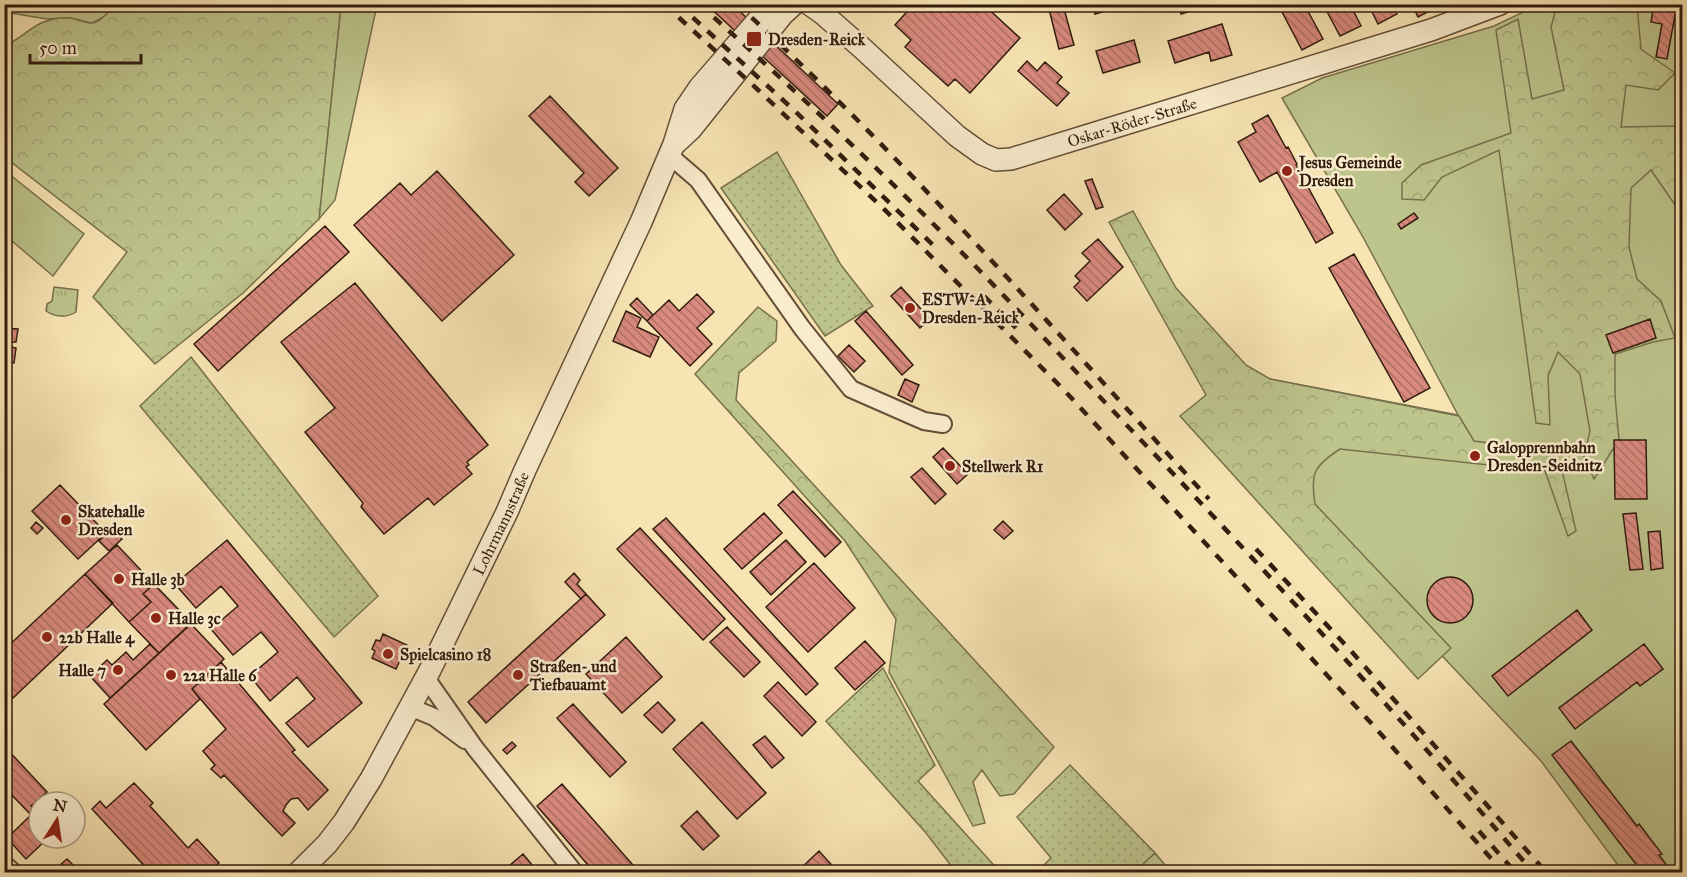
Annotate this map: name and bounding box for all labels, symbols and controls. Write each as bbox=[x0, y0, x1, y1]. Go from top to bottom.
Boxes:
scale bar bbox=[30, 27, 141, 65]
marker: Dresden-Reick bbox=[745, 30, 763, 48]
place label: Dresden-Reick bbox=[768, 30, 866, 49]
text: 50 m bbox=[39, 37, 77, 59]
street label: Oskar-Röder-Straße bbox=[1065, 93, 1199, 151]
place label: Jesus Gemeinde Dresden bbox=[1297, 153, 1402, 190]
marker: Jesus Gemeinde Dresden bbox=[1280, 164, 1294, 178]
place label: ESTW-A Dresden-Reick bbox=[922, 290, 1020, 327]
marker: ESTW-A Dresden-Reick bbox=[903, 301, 917, 315]
place label: Galopprennbahn Dresden-Seidnitz bbox=[1487, 438, 1603, 475]
marker: Galopprennbahn Dresden-Seidnitz bbox=[1468, 449, 1482, 463]
place label: Stellwerk R1 bbox=[962, 457, 1044, 476]
marker: Stellwerk R1 bbox=[943, 459, 957, 473]
street label: Lohrmannstraße bbox=[469, 469, 533, 578]
place label: Skatehalle Dresden bbox=[78, 502, 145, 539]
marker: Skatehalle Dresden bbox=[59, 513, 73, 527]
place label: Halle 3b bbox=[131, 570, 185, 590]
marker: Halle 3b bbox=[112, 572, 126, 586]
place label: Halle 3c bbox=[168, 609, 221, 629]
marker: Halle 3c bbox=[149, 611, 163, 625]
place label: 22b Halle 4 bbox=[59, 628, 135, 648]
marker: 22b Halle 4 bbox=[40, 630, 54, 644]
place label: Spielcasino 18 bbox=[400, 645, 491, 665]
marker: Spielcasino 18 bbox=[381, 647, 395, 661]
place label: Straßen- und Tiefbauamt bbox=[529, 657, 617, 694]
place label: Halle 7 bbox=[58, 661, 106, 680]
marker: Halle 7 bbox=[111, 663, 125, 677]
place label: 22a Halle 6 bbox=[183, 666, 257, 685]
marker: 22a Halle 6 bbox=[164, 668, 178, 682]
marker: Straßen- und Tiefbauamt bbox=[511, 668, 525, 682]
north arrow bbox=[27, 790, 87, 850]
text: N bbox=[51, 795, 69, 817]

